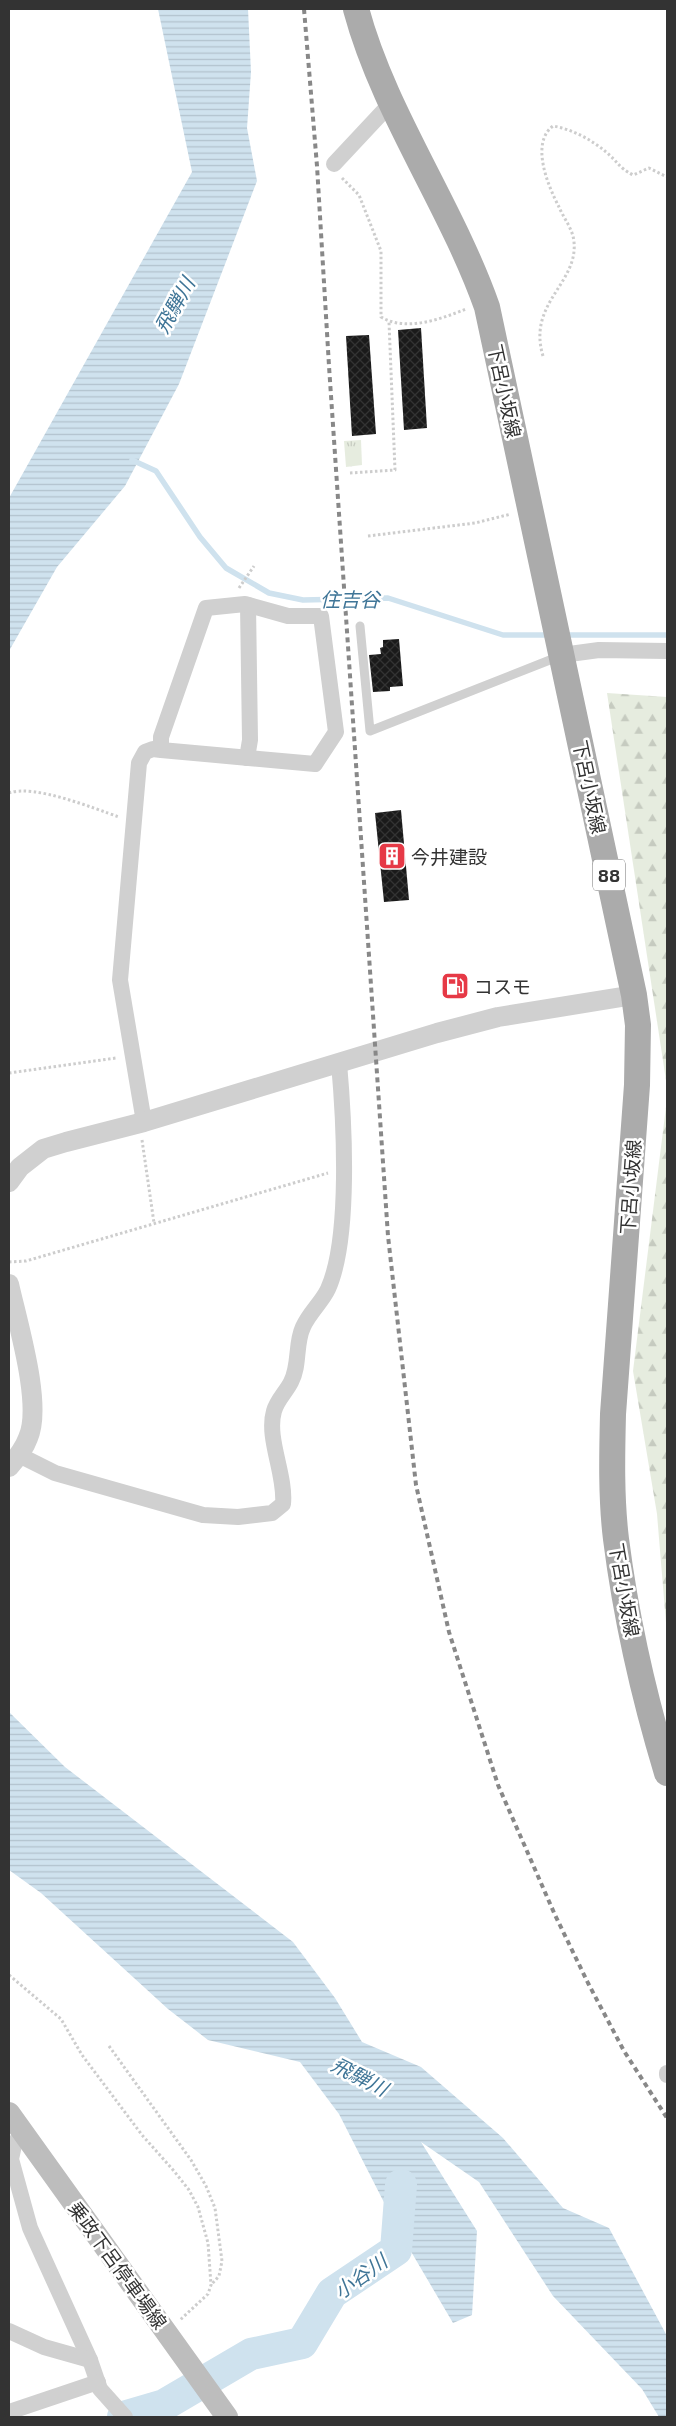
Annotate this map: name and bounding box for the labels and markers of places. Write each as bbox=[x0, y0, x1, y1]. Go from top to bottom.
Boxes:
building icon: 今井建設 bbox=[377, 841, 407, 871]
place label: 今井建設 bbox=[411, 845, 487, 868]
fuel station icon: コスモ bbox=[440, 971, 470, 1001]
place label: コスモ bbox=[474, 975, 531, 998]

